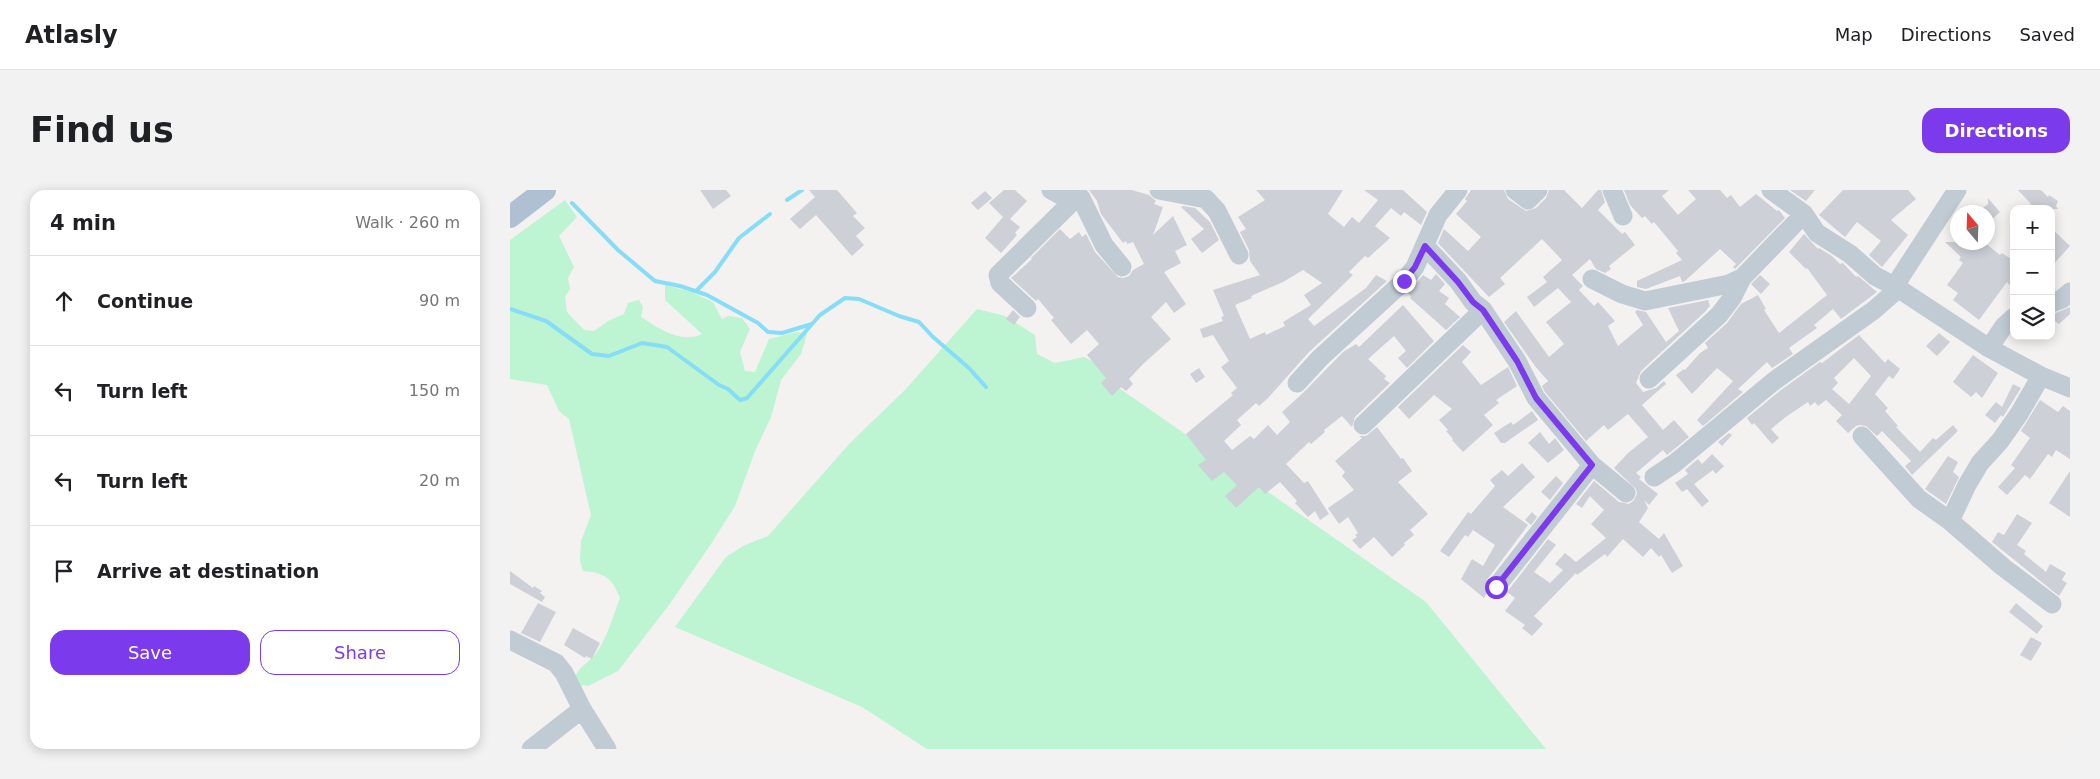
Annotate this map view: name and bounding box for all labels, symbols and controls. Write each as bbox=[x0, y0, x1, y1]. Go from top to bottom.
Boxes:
text: Atlasly bbox=[25, 21, 118, 49]
text: Map bbox=[1835, 24, 1873, 45]
text: Directions bbox=[1901, 24, 1991, 45]
text: Saved bbox=[2019, 24, 2075, 45]
button: Directions bbox=[1922, 108, 2070, 153]
text: Find us bbox=[30, 110, 174, 150]
north arrow bbox=[1950, 205, 1995, 250]
map controls bbox=[2010, 205, 2055, 340]
button: + bbox=[2010, 205, 2055, 250]
text: 4 min bbox=[50, 211, 116, 235]
text: Walk · 260 m bbox=[355, 213, 460, 232]
button: − bbox=[2010, 250, 2055, 295]
route end bbox=[1393, 270, 1416, 293]
icon: ahead bbox=[50, 287, 78, 315]
text: Continue bbox=[97, 290, 193, 312]
text: 90 m bbox=[419, 291, 460, 310]
button: layers bbox=[2010, 295, 2055, 340]
icon: left bbox=[50, 377, 78, 405]
text: Turn left bbox=[97, 380, 188, 402]
text: 150 m bbox=[409, 381, 460, 400]
icon: left bbox=[50, 467, 78, 495]
text: Turn left bbox=[97, 470, 188, 492]
text: 20 m bbox=[419, 471, 460, 490]
icon: arrive bbox=[50, 557, 78, 585]
text: Arrive at destination bbox=[97, 560, 319, 582]
route start bbox=[1485, 576, 1508, 599]
button: Save bbox=[50, 630, 250, 675]
button: Share bbox=[260, 630, 460, 675]

